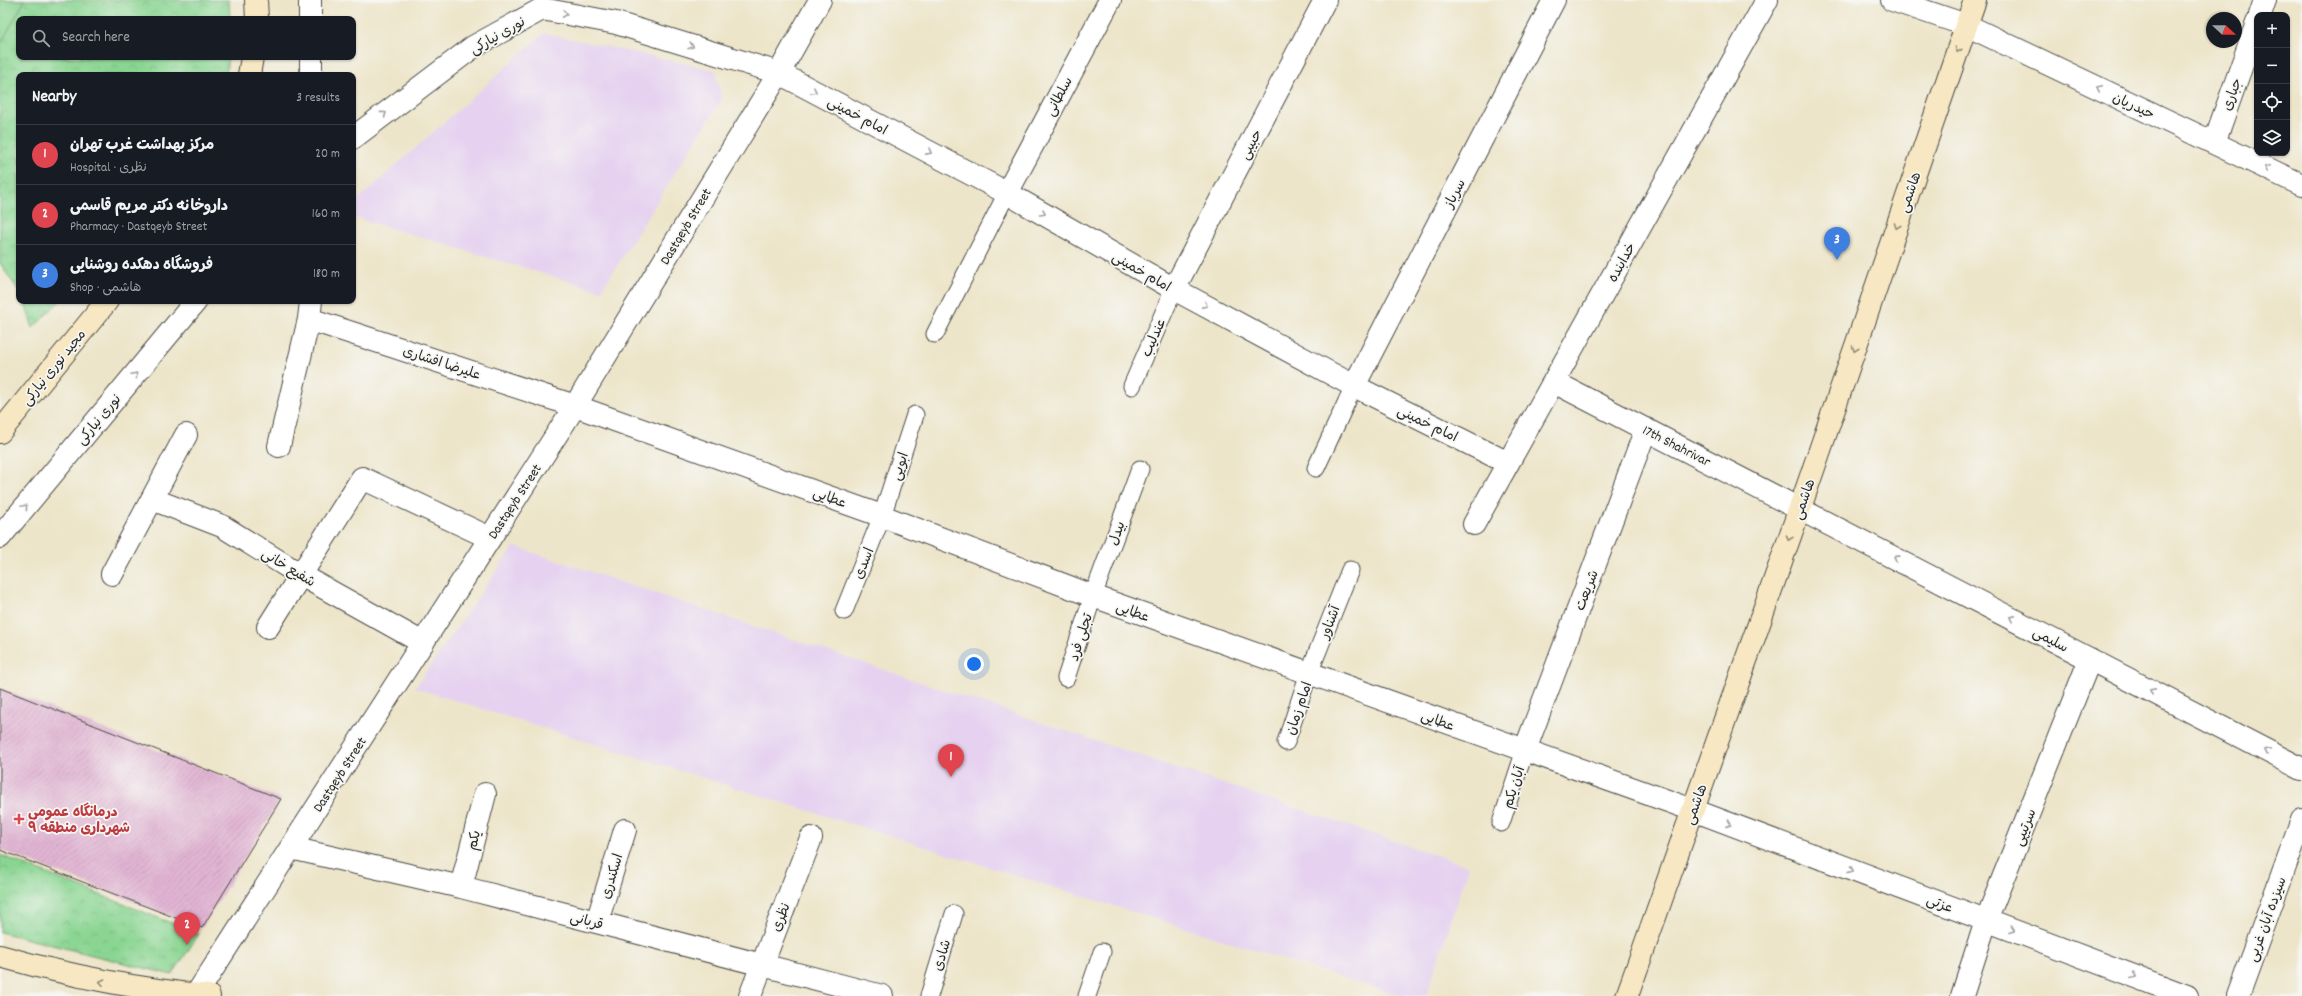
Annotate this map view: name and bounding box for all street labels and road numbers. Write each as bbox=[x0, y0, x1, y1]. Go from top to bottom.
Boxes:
street label: نوری نیارکی bbox=[467, 13, 529, 61]
street label: سلطانی bbox=[1041, 74, 1078, 120]
street label: جباری bbox=[2218, 76, 2248, 114]
street label: حیدریان bbox=[2109, 88, 2158, 125]
street label: امام خمینی bbox=[824, 93, 891, 141]
street label: حبیبی bbox=[1235, 126, 1268, 164]
street label: هاشمی bbox=[1895, 170, 1927, 216]
street label: سرباز bbox=[1440, 176, 1472, 213]
street label: Dastqeyb Street bbox=[656, 185, 717, 269]
street label: خدابنده bbox=[1604, 239, 1642, 286]
street label: امام خمینی bbox=[1108, 248, 1174, 298]
street label: عندلیب bbox=[1137, 315, 1172, 361]
street label: مجید نوری نیارکی bbox=[18, 326, 92, 411]
street label: علیرضا افشاری bbox=[400, 342, 483, 386]
street label: نوری نیارکی bbox=[72, 390, 127, 450]
street label: امام خمینی bbox=[1393, 401, 1461, 448]
street label: 17th Shahrivar bbox=[1639, 421, 1714, 473]
street label: ابویی bbox=[887, 450, 915, 483]
street label: Dastqeyb Street bbox=[484, 460, 548, 544]
street label: هاشمی bbox=[1789, 477, 1821, 523]
street label: عطایی bbox=[810, 484, 849, 514]
street label: بیدل bbox=[1104, 519, 1132, 549]
street label: شفیع خانی bbox=[257, 545, 319, 593]
street label: اسدی bbox=[849, 545, 880, 583]
street label: شریعت bbox=[1571, 567, 1605, 614]
street label: عطایی bbox=[1113, 598, 1152, 628]
street label: آشناور bbox=[1315, 603, 1347, 643]
street label: تجلی فرد bbox=[1065, 610, 1099, 664]
street label: سلیمی bbox=[2029, 623, 2072, 659]
street label: امام زمان bbox=[1281, 679, 1318, 738]
street label: عطایی bbox=[1418, 707, 1457, 737]
street label: Dastqeyb Street bbox=[309, 733, 373, 817]
street label: آبان یکم bbox=[1499, 763, 1531, 811]
street label: هاشمی bbox=[1680, 781, 1713, 828]
street label: سرتیپی bbox=[2009, 806, 2042, 849]
street label: یکم bbox=[463, 828, 487, 853]
street label: اسکندری bbox=[597, 851, 629, 902]
street label: سیزده آبان غربی bbox=[2243, 874, 2292, 965]
street label: عزتی bbox=[1923, 891, 1955, 919]
street label: نظری bbox=[767, 900, 797, 935]
street label: قربانی bbox=[568, 908, 605, 936]
street label: شادی bbox=[929, 937, 957, 974]

